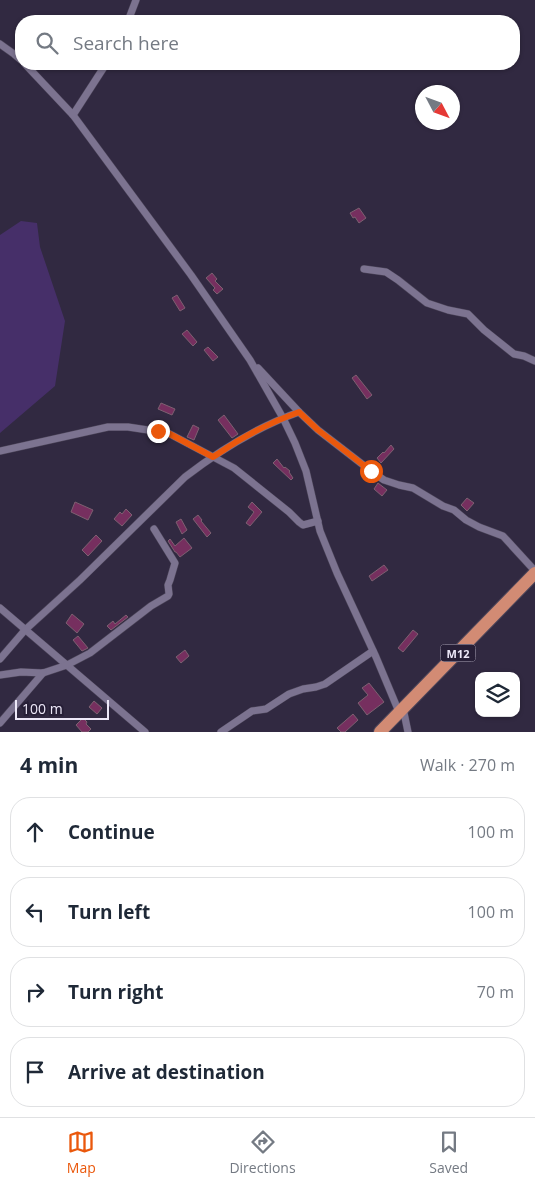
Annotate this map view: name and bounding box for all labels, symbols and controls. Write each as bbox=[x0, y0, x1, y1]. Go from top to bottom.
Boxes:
search box bbox=[15, 15, 520, 70]
icon: search bbox=[33, 29, 61, 57]
text: Search here bbox=[73, 30, 179, 56]
north arrow bbox=[415, 85, 460, 130]
route end bbox=[147, 420, 170, 443]
route start bbox=[360, 460, 383, 483]
road number: M12 bbox=[440, 644, 476, 661]
map controls bbox=[475, 672, 520, 717]
button: layers bbox=[475, 672, 520, 717]
scale bar bbox=[15, 697, 109, 720]
text: 100 m bbox=[22, 699, 63, 718]
text: 4 min bbox=[20, 751, 78, 779]
text: Walk · 270 m bbox=[420, 754, 515, 776]
icon: ahead bbox=[21, 818, 49, 846]
text: Continue bbox=[68, 819, 155, 845]
text: 100 m bbox=[468, 821, 514, 843]
icon: left bbox=[21, 898, 49, 926]
text: Turn left bbox=[68, 899, 150, 925]
text: 100 m bbox=[468, 901, 514, 923]
icon: right bbox=[21, 978, 49, 1006]
text: Turn right bbox=[68, 979, 163, 1005]
text: 70 m bbox=[477, 981, 514, 1003]
icon: arrive bbox=[21, 1058, 49, 1086]
text: Arrive at destination bbox=[68, 1059, 265, 1085]
tab: Map bbox=[67, 1128, 96, 1177]
tab: Directions bbox=[229, 1128, 296, 1177]
tab: Saved bbox=[429, 1128, 468, 1177]

